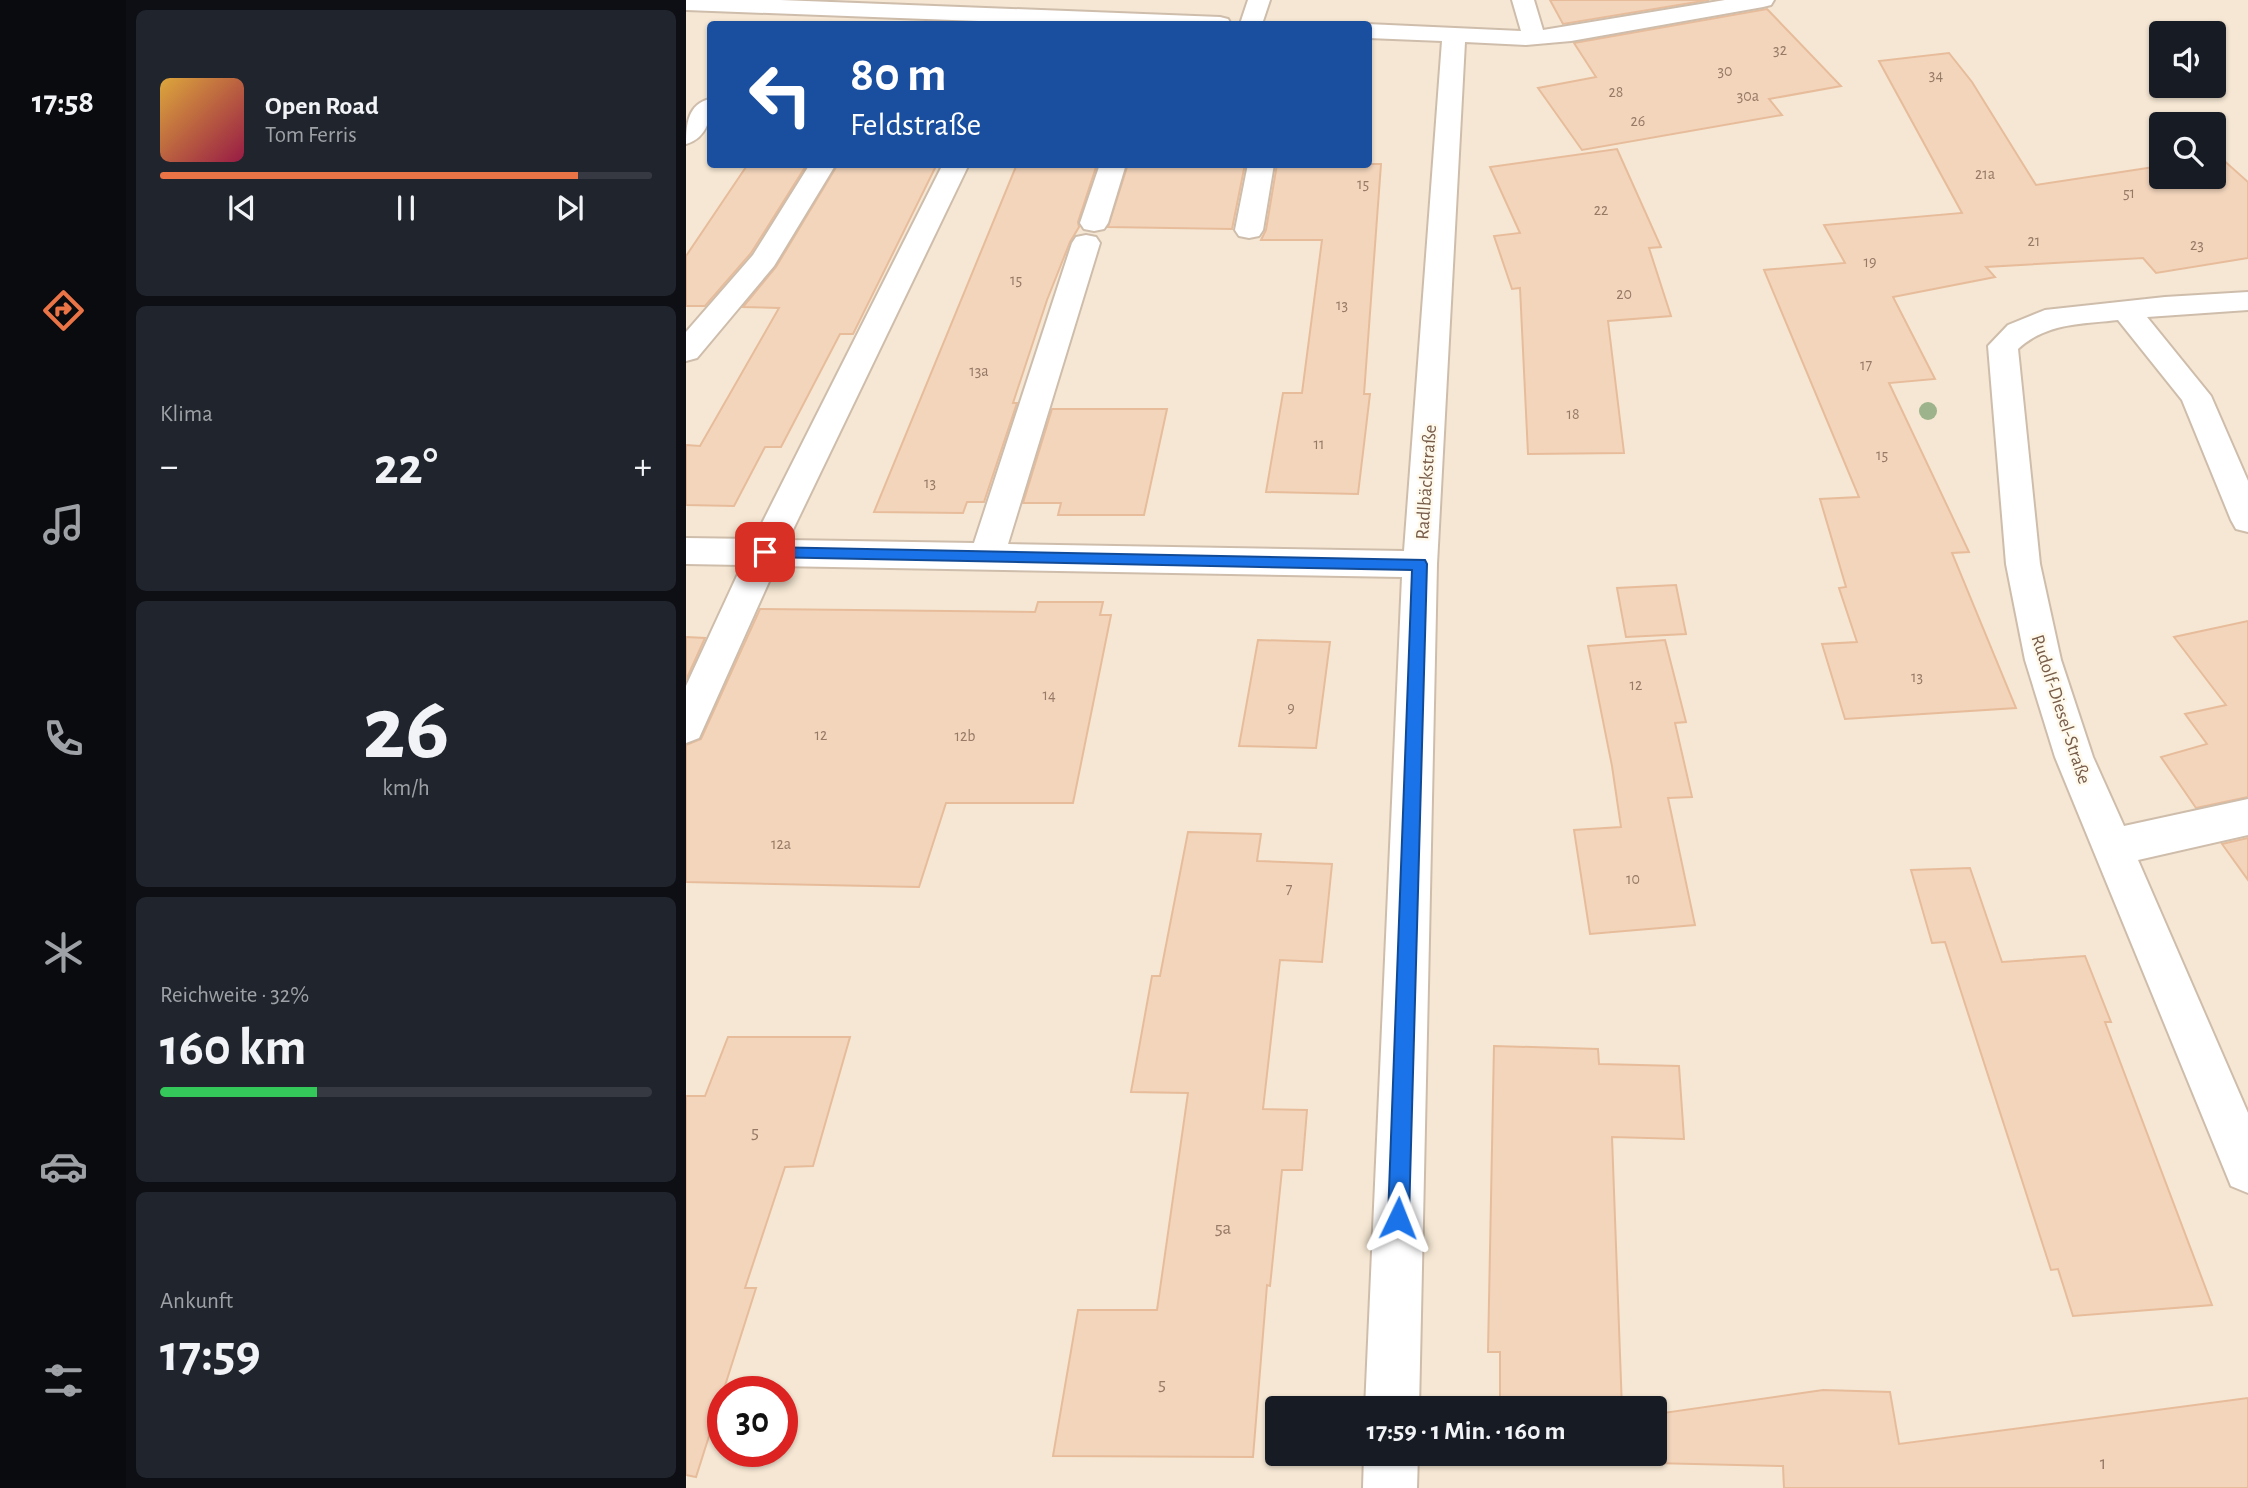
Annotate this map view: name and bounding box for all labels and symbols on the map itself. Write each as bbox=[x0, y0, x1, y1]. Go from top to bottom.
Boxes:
house number: 32 bbox=[1773, 42, 1787, 58]
house number: 30 bbox=[1717, 63, 1733, 79]
house number: 34 bbox=[1929, 67, 1943, 83]
house number: 28 bbox=[1609, 84, 1623, 100]
house number: 30a bbox=[1737, 88, 1759, 104]
house number: 26 bbox=[1631, 113, 1645, 129]
house number: 21a bbox=[1975, 166, 1995, 182]
house number: 15 bbox=[1357, 176, 1369, 192]
house number: 51 bbox=[2123, 185, 2135, 201]
house number: 22 bbox=[1594, 202, 1608, 218]
house number: 21 bbox=[2028, 233, 2040, 249]
house number: 23 bbox=[2190, 237, 2204, 253]
house number: 19 bbox=[1863, 254, 1877, 270]
house number: 15 bbox=[1010, 272, 1022, 288]
house number: 20 bbox=[1616, 286, 1632, 302]
house number: 13 bbox=[1336, 297, 1348, 313]
house number: 17 bbox=[1860, 357, 1872, 373]
house number: 13a bbox=[969, 363, 989, 379]
house number: 18 bbox=[1566, 406, 1580, 422]
street label: Radlbäckstraße bbox=[1413, 424, 1440, 540]
house number: 11 bbox=[1313, 436, 1325, 452]
house number: 15 bbox=[1876, 447, 1888, 463]
house number: 13 bbox=[924, 475, 936, 491]
pin bbox=[735, 522, 795, 582]
street label: Rudolf-Diesel-Straße bbox=[2027, 632, 2094, 786]
house number: 13 bbox=[1911, 669, 1923, 685]
house number: 12 bbox=[1630, 677, 1642, 693]
house number: 14 bbox=[1042, 687, 1056, 703]
house number: 9 bbox=[1287, 700, 1295, 716]
house number: 12 bbox=[815, 727, 827, 743]
house number: 12b bbox=[954, 728, 976, 744]
house number: 12a bbox=[771, 836, 791, 852]
house number: 10 bbox=[1626, 871, 1640, 887]
house number: 7 bbox=[1286, 881, 1293, 897]
house number: 5 bbox=[751, 1123, 759, 1142]
position arrow bbox=[1361, 1181, 1435, 1255]
house number: 5a bbox=[1215, 1219, 1232, 1238]
house number: 5 bbox=[1158, 1375, 1166, 1394]
speed limit sign: 30 bbox=[707, 1376, 798, 1467]
house number: 1 bbox=[2100, 1454, 2106, 1473]

